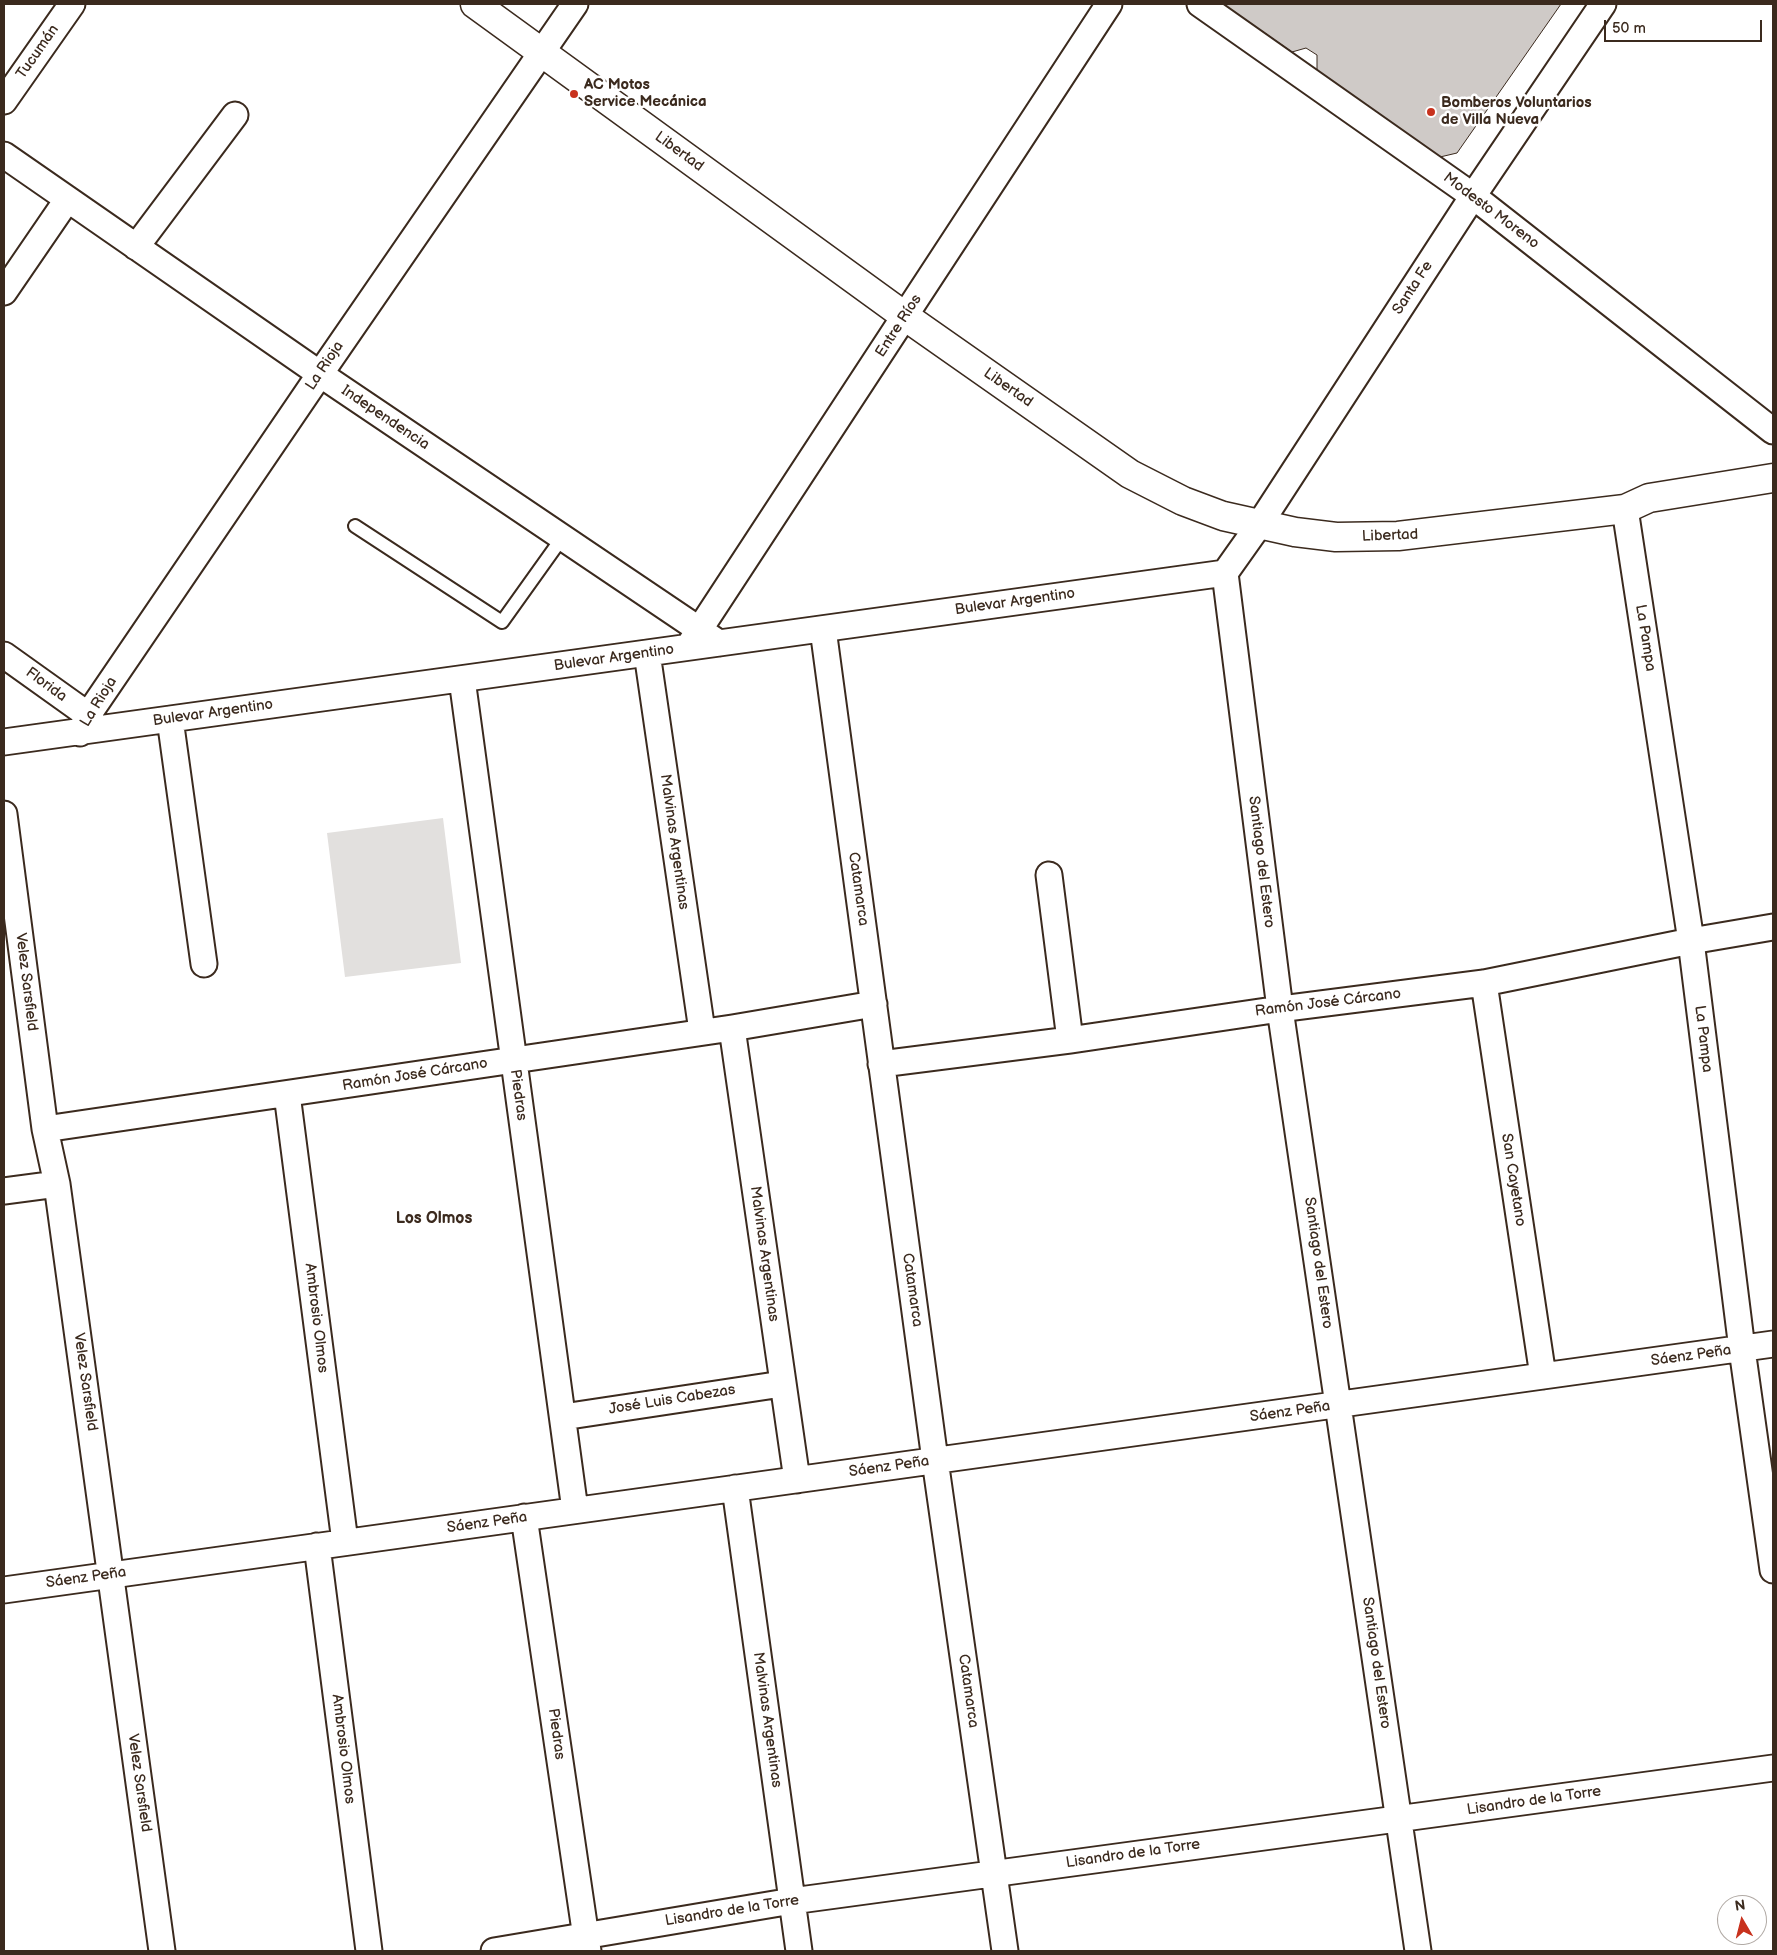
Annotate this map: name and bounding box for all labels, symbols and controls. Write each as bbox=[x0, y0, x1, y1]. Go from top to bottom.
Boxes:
scale bar bbox=[1607, 10, 1764, 42]
text: 50 m bbox=[1612, 19, 1646, 38]
street label: Tucumán bbox=[13, 21, 63, 83]
place label: AC Motos Service Mecánica bbox=[584, 76, 707, 111]
marker: AC Motos Service Mecánica bbox=[568, 88, 580, 100]
place label: Bomberos Voluntarios de Villa Nueva bbox=[1441, 94, 1592, 129]
marker: Bomberos Voluntarios de Villa Nueva bbox=[1425, 106, 1437, 118]
street label: Libertad bbox=[651, 128, 707, 176]
street label: Modesto Moreno bbox=[1439, 169, 1543, 253]
street label: Santa Fe bbox=[1389, 258, 1437, 318]
street label: Entre Ríos bbox=[872, 291, 926, 361]
street label: La Rioja bbox=[302, 338, 348, 394]
street label: Libertad bbox=[980, 364, 1036, 412]
street label: Independencia bbox=[337, 382, 433, 454]
street label: Libertad bbox=[1362, 526, 1418, 546]
street label: Bulevar Argentino bbox=[954, 585, 1076, 619]
street label: La Pampa bbox=[1631, 603, 1659, 673]
street label: Bulevar Argentino bbox=[553, 641, 675, 675]
street label: Florida bbox=[22, 664, 70, 706]
street label: La Rioja bbox=[77, 674, 121, 730]
street label: Bulevar Argentino bbox=[152, 696, 274, 730]
street label: Malvinas Argentinas bbox=[656, 773, 692, 911]
street label: Santiago del Estero bbox=[1244, 795, 1278, 929]
street label: Catamarca bbox=[844, 851, 872, 927]
street label: Velez Sarsfield bbox=[11, 932, 41, 1032]
street label: Ramón José Cárcano bbox=[1254, 985, 1402, 1021]
street label: La Pampa bbox=[1690, 1004, 1716, 1074]
street label: Ramón José Cárcano bbox=[341, 1055, 489, 1095]
street label: Piedras bbox=[506, 1068, 530, 1122]
street label: San Cayetano bbox=[1497, 1132, 1529, 1228]
street label: Malvinas Argentinas bbox=[746, 1185, 782, 1323]
street label: Santiago del Estero bbox=[1300, 1196, 1336, 1330]
district label: Los Olmos bbox=[396, 1209, 472, 1229]
street label: Catamarca bbox=[898, 1252, 926, 1328]
street label: Ambrosio Olmos bbox=[300, 1262, 332, 1374]
street label: Velez Sarsfield bbox=[69, 1332, 101, 1432]
street label: Sáenz Peña bbox=[1650, 1341, 1732, 1371]
street label: José Luis Cabezas bbox=[607, 1381, 737, 1419]
street label: Sáenz Peña bbox=[1249, 1397, 1331, 1427]
street label: Sáenz Peña bbox=[848, 1452, 930, 1482]
street label: Sáenz Peña bbox=[446, 1508, 528, 1538]
street label: Sáenz Peña bbox=[45, 1563, 127, 1593]
street label: Santiago del Estero bbox=[1358, 1596, 1394, 1730]
street label: Malvinas Argentinas bbox=[749, 1651, 785, 1789]
street label: Catamarca bbox=[954, 1653, 982, 1729]
street label: Ambrosio Olmos bbox=[327, 1693, 359, 1805]
street label: Piedras bbox=[544, 1707, 568, 1761]
street label: Velez Sarsfield bbox=[123, 1733, 155, 1833]
street label: Lisandro de la Torre bbox=[1466, 1783, 1602, 1819]
street label: Lisandro de la Torre bbox=[1065, 1836, 1201, 1872]
street label: Lisandro de la Torre bbox=[664, 1892, 800, 1930]
north arrow bbox=[1717, 1895, 1767, 1945]
text: N bbox=[1734, 1896, 1746, 1915]

